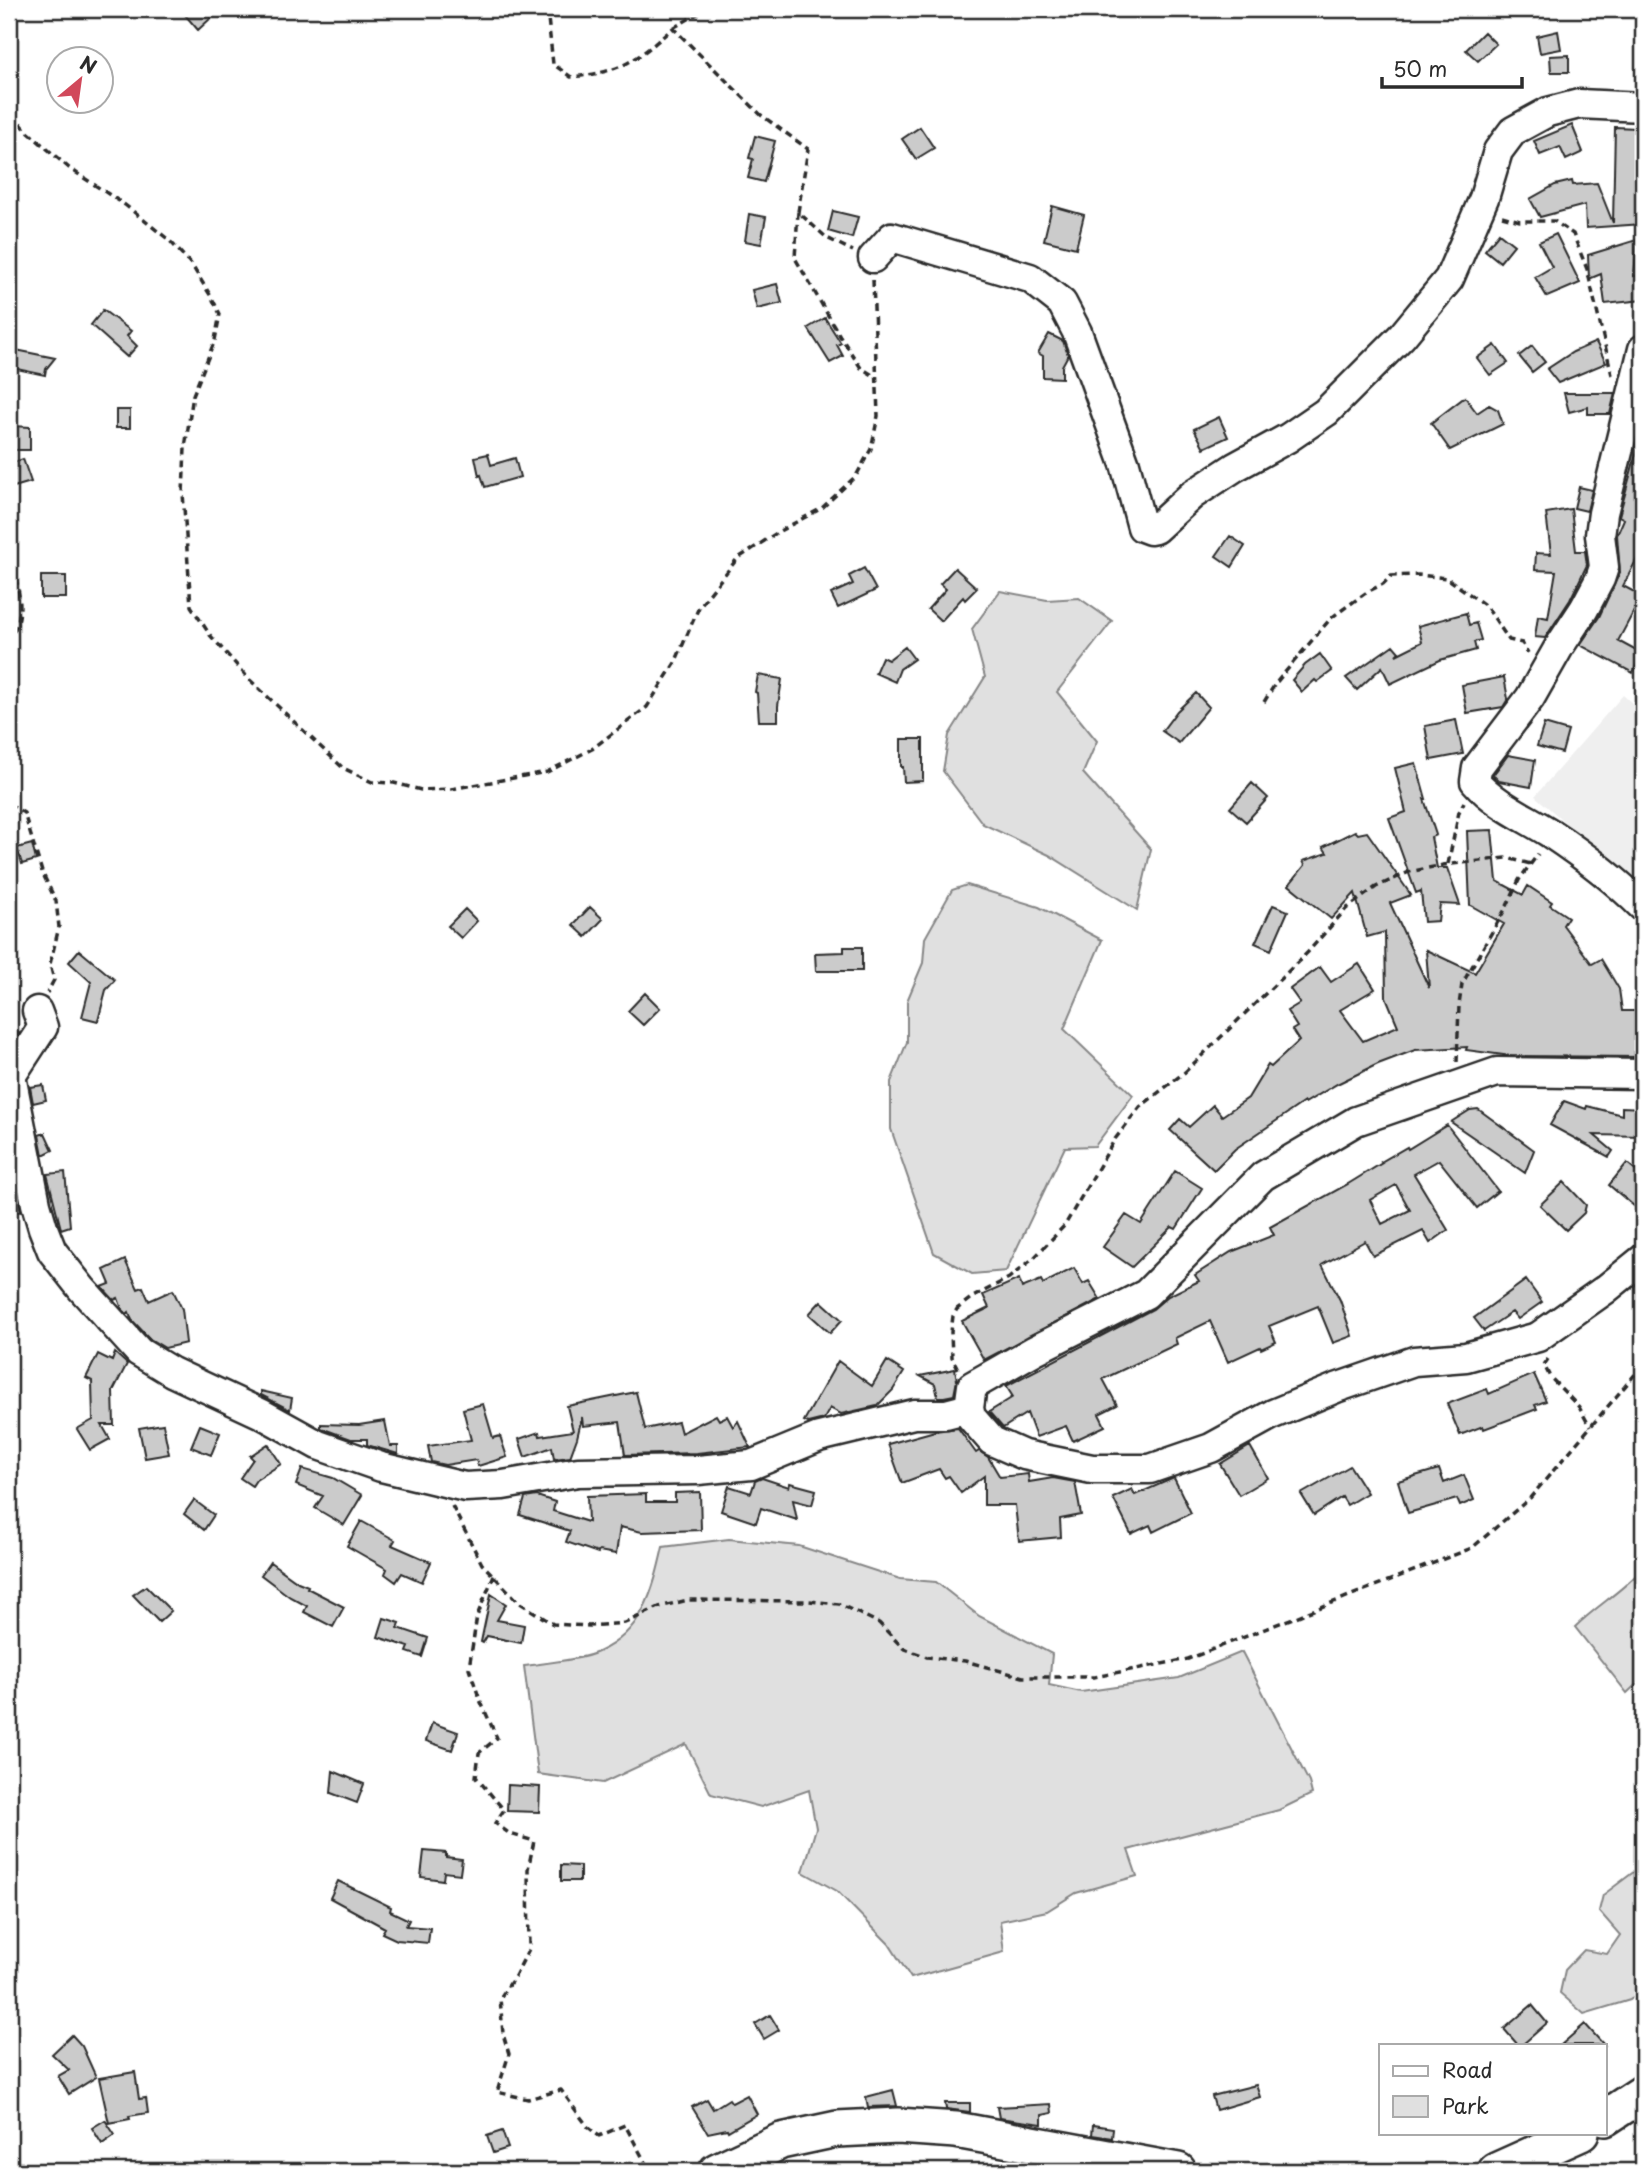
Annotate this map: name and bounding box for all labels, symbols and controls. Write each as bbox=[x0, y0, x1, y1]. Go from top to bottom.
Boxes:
north arrow bbox=[46, 46, 116, 116]
scale bar bbox=[1382, 46, 1522, 90]
text: N bbox=[75, 48, 102, 80]
text: 50 m bbox=[1393, 52, 1447, 84]
legend bbox=[1379, 2044, 1606, 2134]
text: Road bbox=[1442, 2053, 1493, 2085]
text: Park bbox=[1442, 2089, 1489, 2121]

